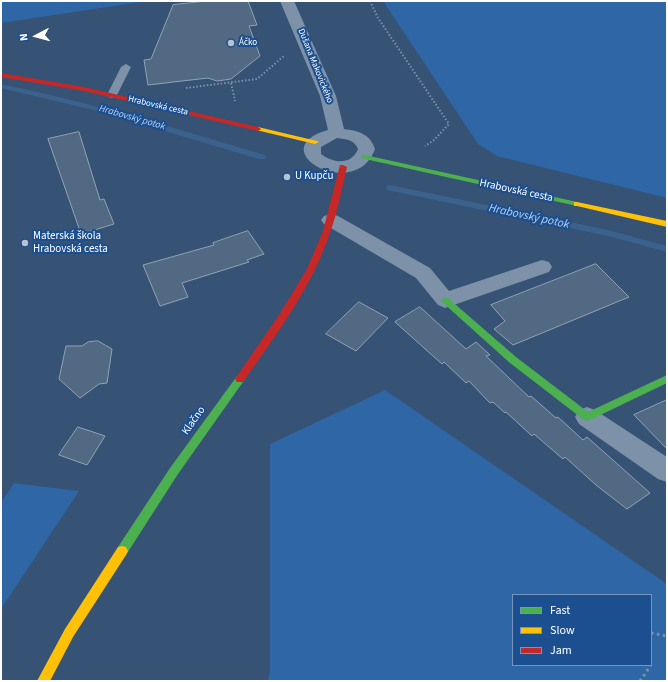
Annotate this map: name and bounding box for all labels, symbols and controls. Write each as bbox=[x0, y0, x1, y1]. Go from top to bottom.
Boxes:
north arrow bbox=[16, 16, 56, 56]
street label: Dušana Makovického bbox=[295, 27, 335, 105]
text: N bbox=[16, 33, 31, 42]
marker: Áčko bbox=[226, 38, 236, 48]
place label: Áčko bbox=[239, 38, 257, 48]
street label: Hrabovská cesta bbox=[127, 94, 189, 118]
water label: Hrabovský potok bbox=[97, 103, 167, 133]
place label: U Kupču bbox=[295, 170, 334, 184]
marker: U Kupču bbox=[282, 172, 292, 182]
street label: Hrabovská cesta bbox=[478, 177, 554, 205]
water label: Hrabovský potok bbox=[487, 201, 571, 233]
place label: Materská škola Hrabovská cesta bbox=[33, 230, 108, 256]
marker: Materská škola Hrabovská cesta bbox=[20, 238, 30, 248]
street label: Klačno bbox=[179, 404, 209, 438]
legend bbox=[512, 594, 652, 666]
text: Fast bbox=[550, 602, 570, 619]
text: Slow bbox=[550, 622, 575, 639]
text: Jam bbox=[550, 642, 572, 659]

